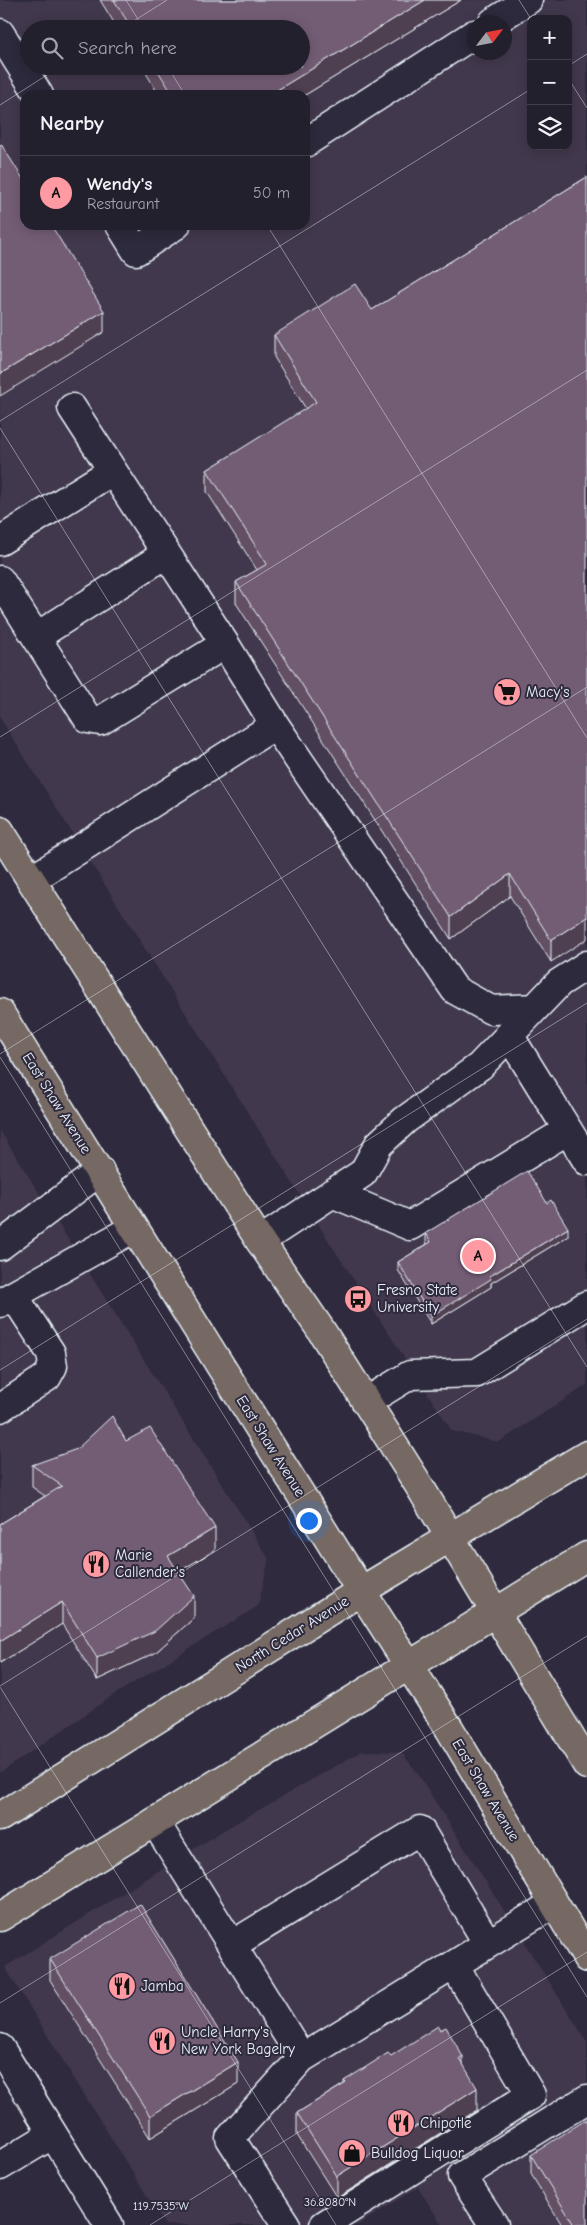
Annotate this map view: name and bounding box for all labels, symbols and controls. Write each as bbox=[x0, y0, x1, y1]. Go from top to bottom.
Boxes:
north arrow bbox=[467, 15, 512, 60]
map controls bbox=[527, 15, 572, 150]
button: + bbox=[527, 15, 572, 60]
search box bbox=[20, 20, 310, 75]
icon: search bbox=[38, 34, 66, 62]
text: Search here bbox=[78, 37, 177, 59]
button: − bbox=[527, 60, 572, 105]
button: layers bbox=[527, 105, 572, 150]
text: Nearby bbox=[40, 111, 104, 135]
text: Wendy's bbox=[87, 173, 152, 195]
text: A bbox=[52, 184, 60, 202]
text: 50 m bbox=[253, 184, 290, 202]
text: Restaurant bbox=[87, 195, 159, 213]
supermarket icon: Macy's bbox=[492, 677, 522, 707]
place label: Macy's bbox=[526, 683, 569, 701]
street label: East Shaw Avenue bbox=[19, 1049, 96, 1157]
pin: A bbox=[462, 1237, 494, 1275]
place label: Fresno State University bbox=[377, 1281, 458, 1316]
bus stop icon: Fresno State University bbox=[343, 1284, 373, 1314]
street label: East Shaw Avenue bbox=[233, 1392, 310, 1500]
your location bbox=[296, 1508, 322, 1534]
place label: Marie Callender's bbox=[115, 1546, 185, 1581]
restaurant icon: Marie Callender's bbox=[81, 1549, 111, 1579]
street label: North Cedar Avenue bbox=[232, 1592, 352, 1676]
street label: East Shaw Avenue bbox=[448, 1736, 524, 1845]
restaurant icon: Jamba bbox=[107, 1971, 137, 2001]
place label: Jamba bbox=[141, 1977, 184, 1995]
place label: Uncle Harry's New York Bagelry bbox=[181, 2023, 295, 2058]
restaurant icon: Uncle Harry's New York Bagelry bbox=[147, 2026, 177, 2056]
restaurant icon: Chipotle bbox=[386, 2108, 416, 2138]
place label: Chipotle bbox=[420, 2114, 472, 2132]
shop icon: Bulldog Liquor bbox=[337, 2138, 367, 2168]
place label: Bulldog Liquor bbox=[371, 2144, 464, 2162]
text: 36.8080°N bbox=[304, 2195, 356, 2209]
text: 119.7535°W bbox=[133, 2199, 190, 2213]

